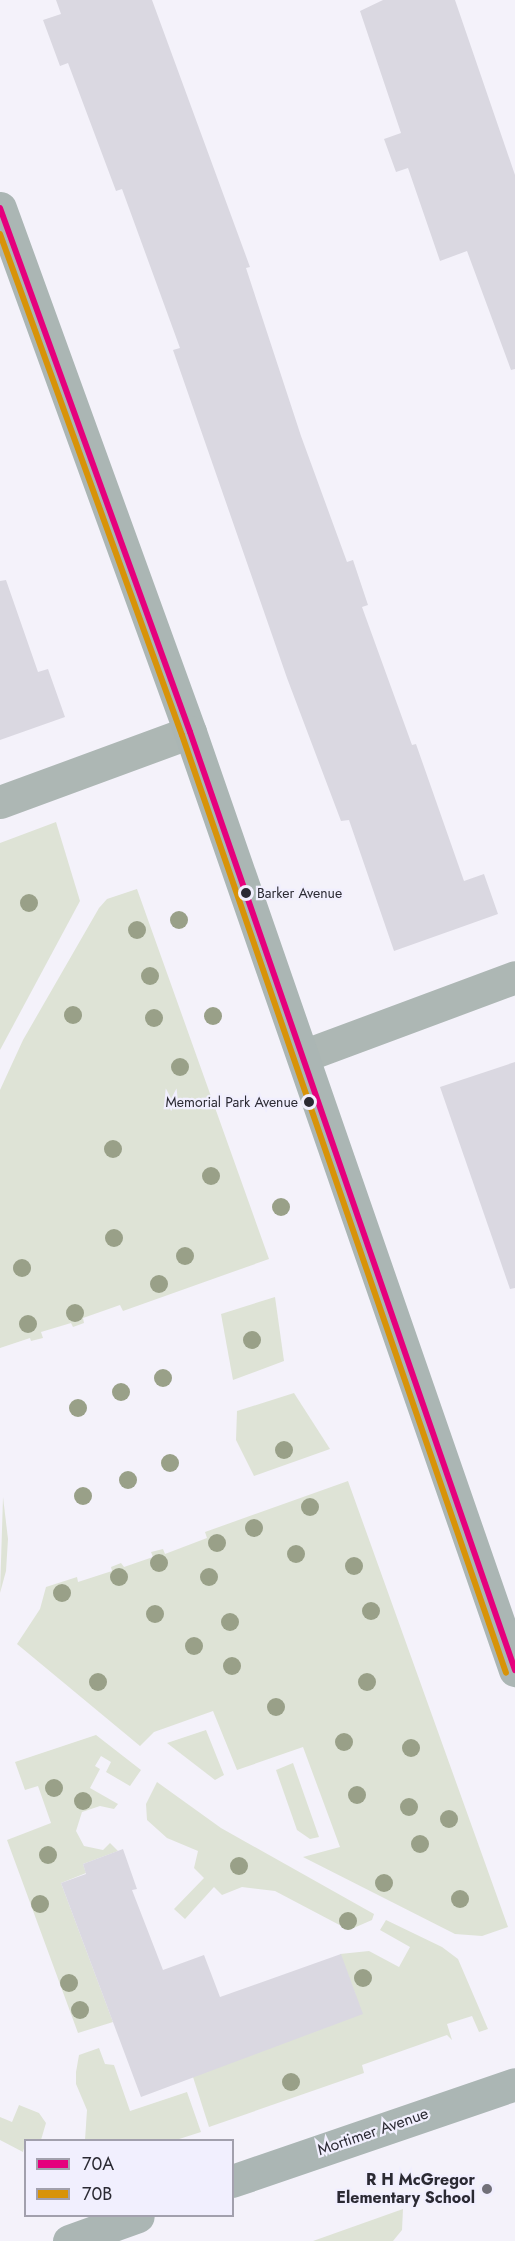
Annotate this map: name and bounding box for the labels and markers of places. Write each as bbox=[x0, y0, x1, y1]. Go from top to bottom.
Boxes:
place label: Barker Avenue bbox=[257, 885, 342, 901]
marker: Barker Avenue bbox=[240, 887, 252, 899]
place label: Memorial Park Avenue bbox=[166, 1094, 298, 1110]
marker: Memorial Park Avenue bbox=[303, 1096, 315, 1108]
place label: R H McGregor Elementary School bbox=[336, 2170, 475, 2208]
marker: R H McGregor Elementary School bbox=[480, 2182, 494, 2196]

